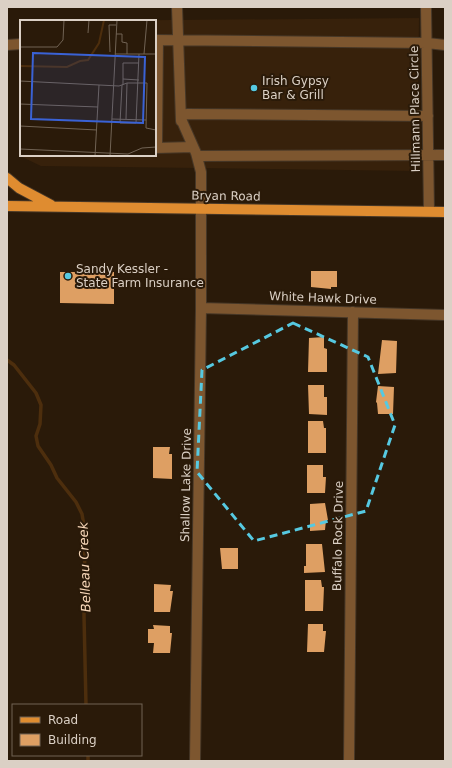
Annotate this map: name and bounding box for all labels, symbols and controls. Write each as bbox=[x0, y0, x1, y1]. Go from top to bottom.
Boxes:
inset map bbox=[20, 20, 156, 156]
street label: Hillmann Place Circle bbox=[407, 46, 423, 172]
place label: Irish Gypsy Bar & Grill bbox=[262, 74, 329, 102]
marker: Irish Gypsy Bar & Grill bbox=[249, 83, 259, 93]
street label: Bryan Road bbox=[191, 188, 261, 204]
place label: Sandy Kessler - State Farm Insurance bbox=[76, 262, 204, 290]
marker: Sandy Kessler - State Farm Insurance bbox=[63, 271, 73, 281]
street label: White Hawk Drive bbox=[269, 289, 377, 307]
street label: Shallow Lake Drive bbox=[178, 428, 194, 542]
street label: Buffalo Rock Drive bbox=[330, 481, 346, 591]
water label: Belleau Creek bbox=[75, 521, 94, 612]
legend bbox=[12, 704, 142, 756]
text: Road bbox=[48, 713, 78, 727]
text: Building bbox=[48, 733, 97, 747]

